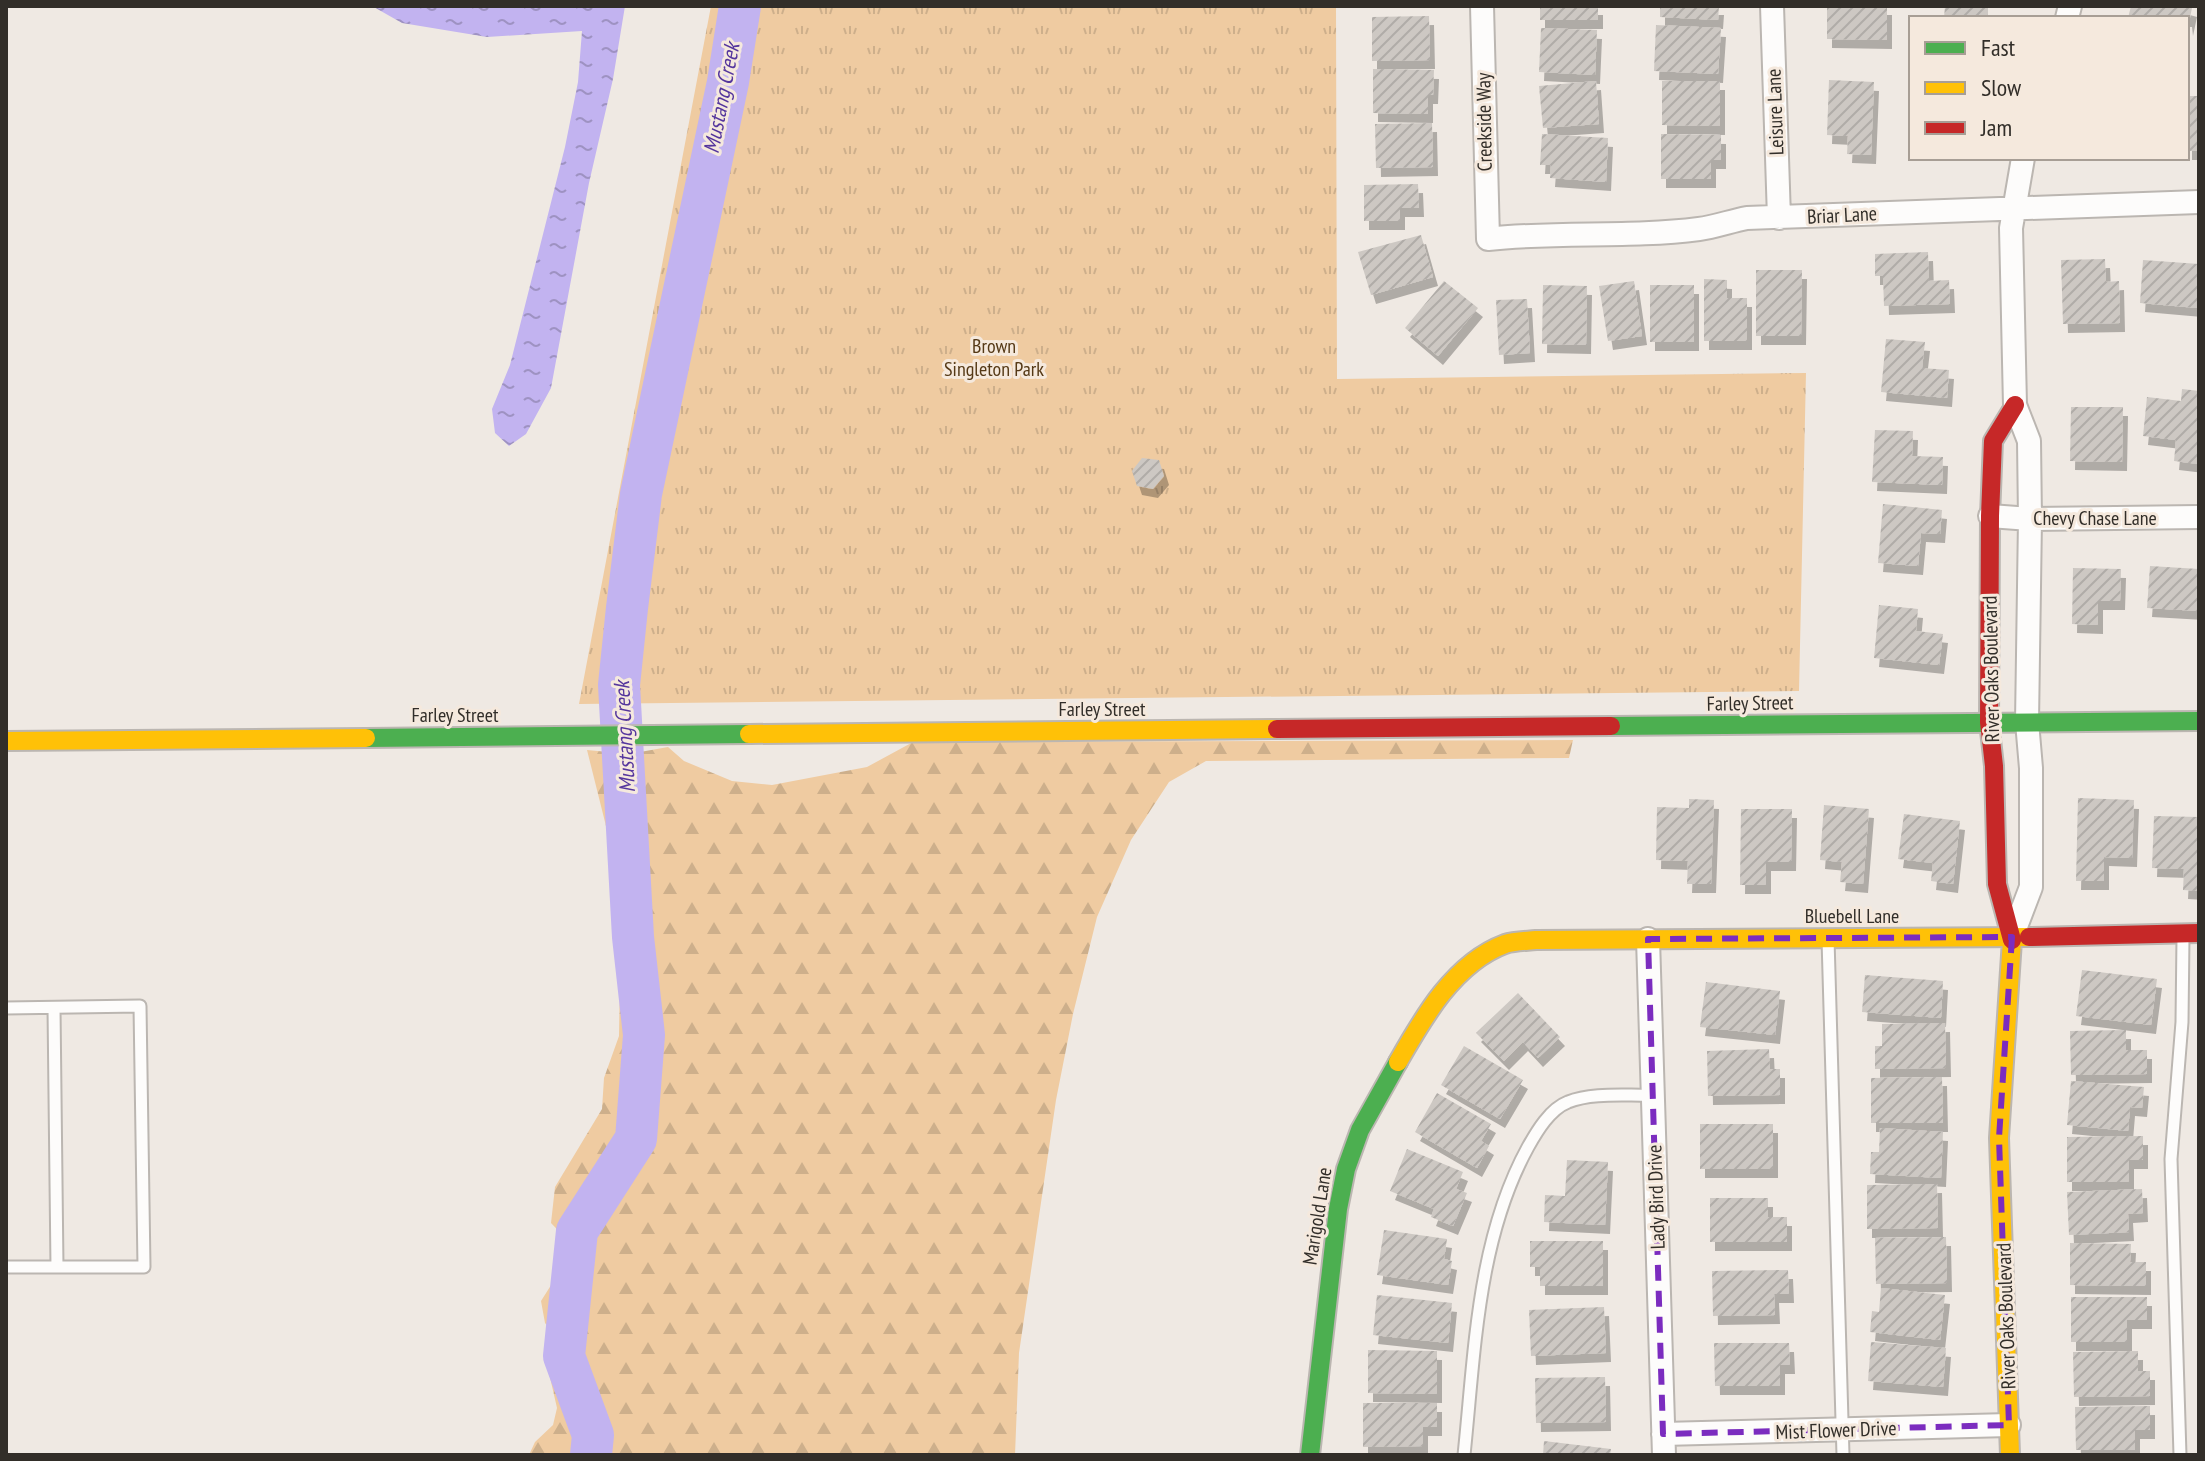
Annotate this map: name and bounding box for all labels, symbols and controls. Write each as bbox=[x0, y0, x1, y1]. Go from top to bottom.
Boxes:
legend bbox=[1909, 16, 2189, 160]
text: Fast bbox=[1981, 32, 2016, 63]
water label: Mustang Creek bbox=[697, 38, 746, 156]
street label: Leisure Lane bbox=[1760, 68, 1790, 156]
street label: Creekside Way bbox=[1470, 72, 1498, 172]
text: Slow bbox=[1981, 72, 2022, 103]
text: Jam bbox=[1980, 112, 2012, 143]
street label: Briar Lane bbox=[1806, 200, 1878, 230]
park label: Brown Singleton Park bbox=[944, 333, 1044, 382]
street label: Chevy Chase Lane bbox=[2033, 505, 2157, 531]
street label: River Oaks Boulevard bbox=[1977, 595, 2005, 743]
water label: Mustang Creek bbox=[607, 678, 641, 794]
street label: Farley Street bbox=[1706, 689, 1794, 717]
street label: Farley Street bbox=[1059, 696, 1146, 722]
street label: Farley Street bbox=[412, 702, 499, 728]
street label: Bluebell Lane bbox=[1805, 903, 1899, 929]
street label: Lady Bird Drive bbox=[1641, 1144, 1671, 1250]
street label: Marigold Lane bbox=[1296, 1165, 1338, 1267]
street label: River Oaks Boulevard bbox=[1990, 1242, 2022, 1390]
street label: Mist Flower Drive bbox=[1775, 1415, 1897, 1445]

